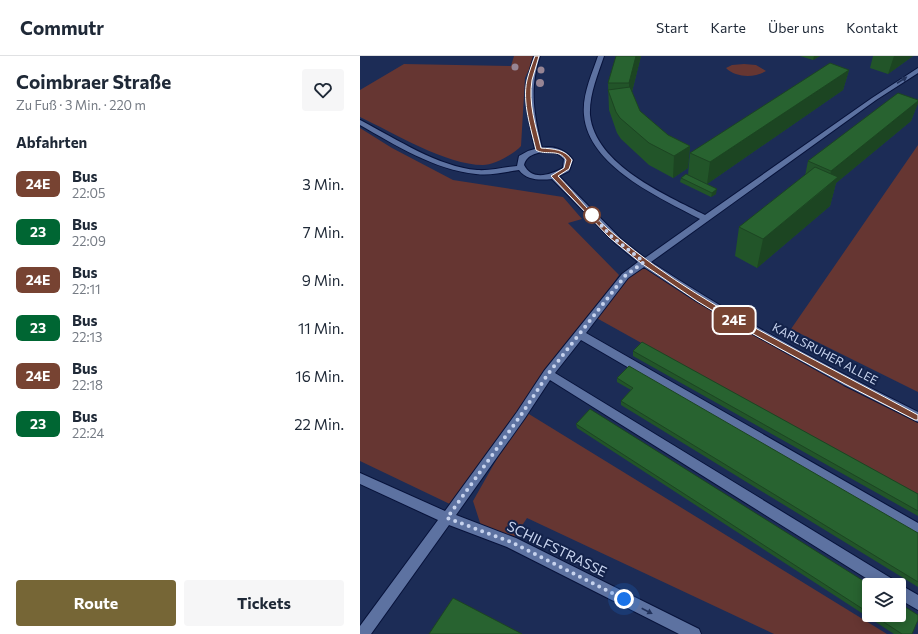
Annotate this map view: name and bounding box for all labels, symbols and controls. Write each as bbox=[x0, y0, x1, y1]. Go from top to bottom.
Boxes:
text: Commutr bbox=[20, 16, 104, 39]
text: Start bbox=[656, 19, 689, 36]
text: Karte bbox=[711, 19, 746, 36]
text: Über uns bbox=[768, 19, 824, 36]
text: Kontakt bbox=[846, 19, 898, 36]
button: heart bbox=[302, 69, 344, 111]
text: Coimbraer Straße bbox=[16, 70, 171, 93]
one-way arrow bbox=[897, 76, 907, 84]
text: Zu Fuß · 3 Min. · 220 m bbox=[16, 97, 146, 113]
text: Abfahrten bbox=[16, 133, 87, 151]
text: Bus bbox=[72, 167, 97, 185]
text: 24E bbox=[26, 175, 50, 192]
text: 3 Min. bbox=[302, 175, 344, 193]
text: 22:05 bbox=[72, 185, 105, 201]
unlabelled marker bbox=[583, 206, 601, 224]
text: Bus bbox=[72, 215, 97, 233]
text: 23 bbox=[30, 223, 46, 240]
text: 7 Min. bbox=[303, 223, 344, 241]
text: 22:09 bbox=[72, 233, 106, 249]
text: Bus bbox=[72, 263, 97, 281]
text: 24E bbox=[26, 271, 50, 288]
text: 9 Min. bbox=[302, 271, 344, 289]
text: 22:11 bbox=[72, 281, 101, 297]
line badge: 24E bbox=[711, 307, 757, 333]
text: Bus bbox=[72, 311, 97, 329]
text: 24E bbox=[722, 311, 746, 328]
text: 23 bbox=[30, 319, 46, 336]
text: 11 Min. bbox=[298, 319, 344, 337]
street label: KARLSRUHER ALLEE bbox=[770, 319, 881, 387]
text: 22:13 bbox=[72, 329, 102, 345]
text: Bus bbox=[72, 359, 97, 377]
text: 24E bbox=[26, 367, 50, 384]
text: 16 Min. bbox=[295, 367, 344, 385]
text: 22:18 bbox=[72, 377, 103, 393]
text: Bus bbox=[72, 407, 97, 425]
text: 23 bbox=[30, 415, 46, 432]
text: 22 Min. bbox=[294, 415, 344, 433]
text: 22:24 bbox=[72, 425, 104, 441]
street label: SCHILFSTRASSE bbox=[504, 517, 610, 580]
map controls bbox=[862, 578, 906, 622]
button: layers bbox=[862, 578, 906, 622]
button: Route bbox=[16, 580, 176, 626]
button: Tickets bbox=[184, 580, 344, 626]
your location bbox=[614, 589, 634, 609]
one-way arrow bbox=[642, 608, 653, 614]

